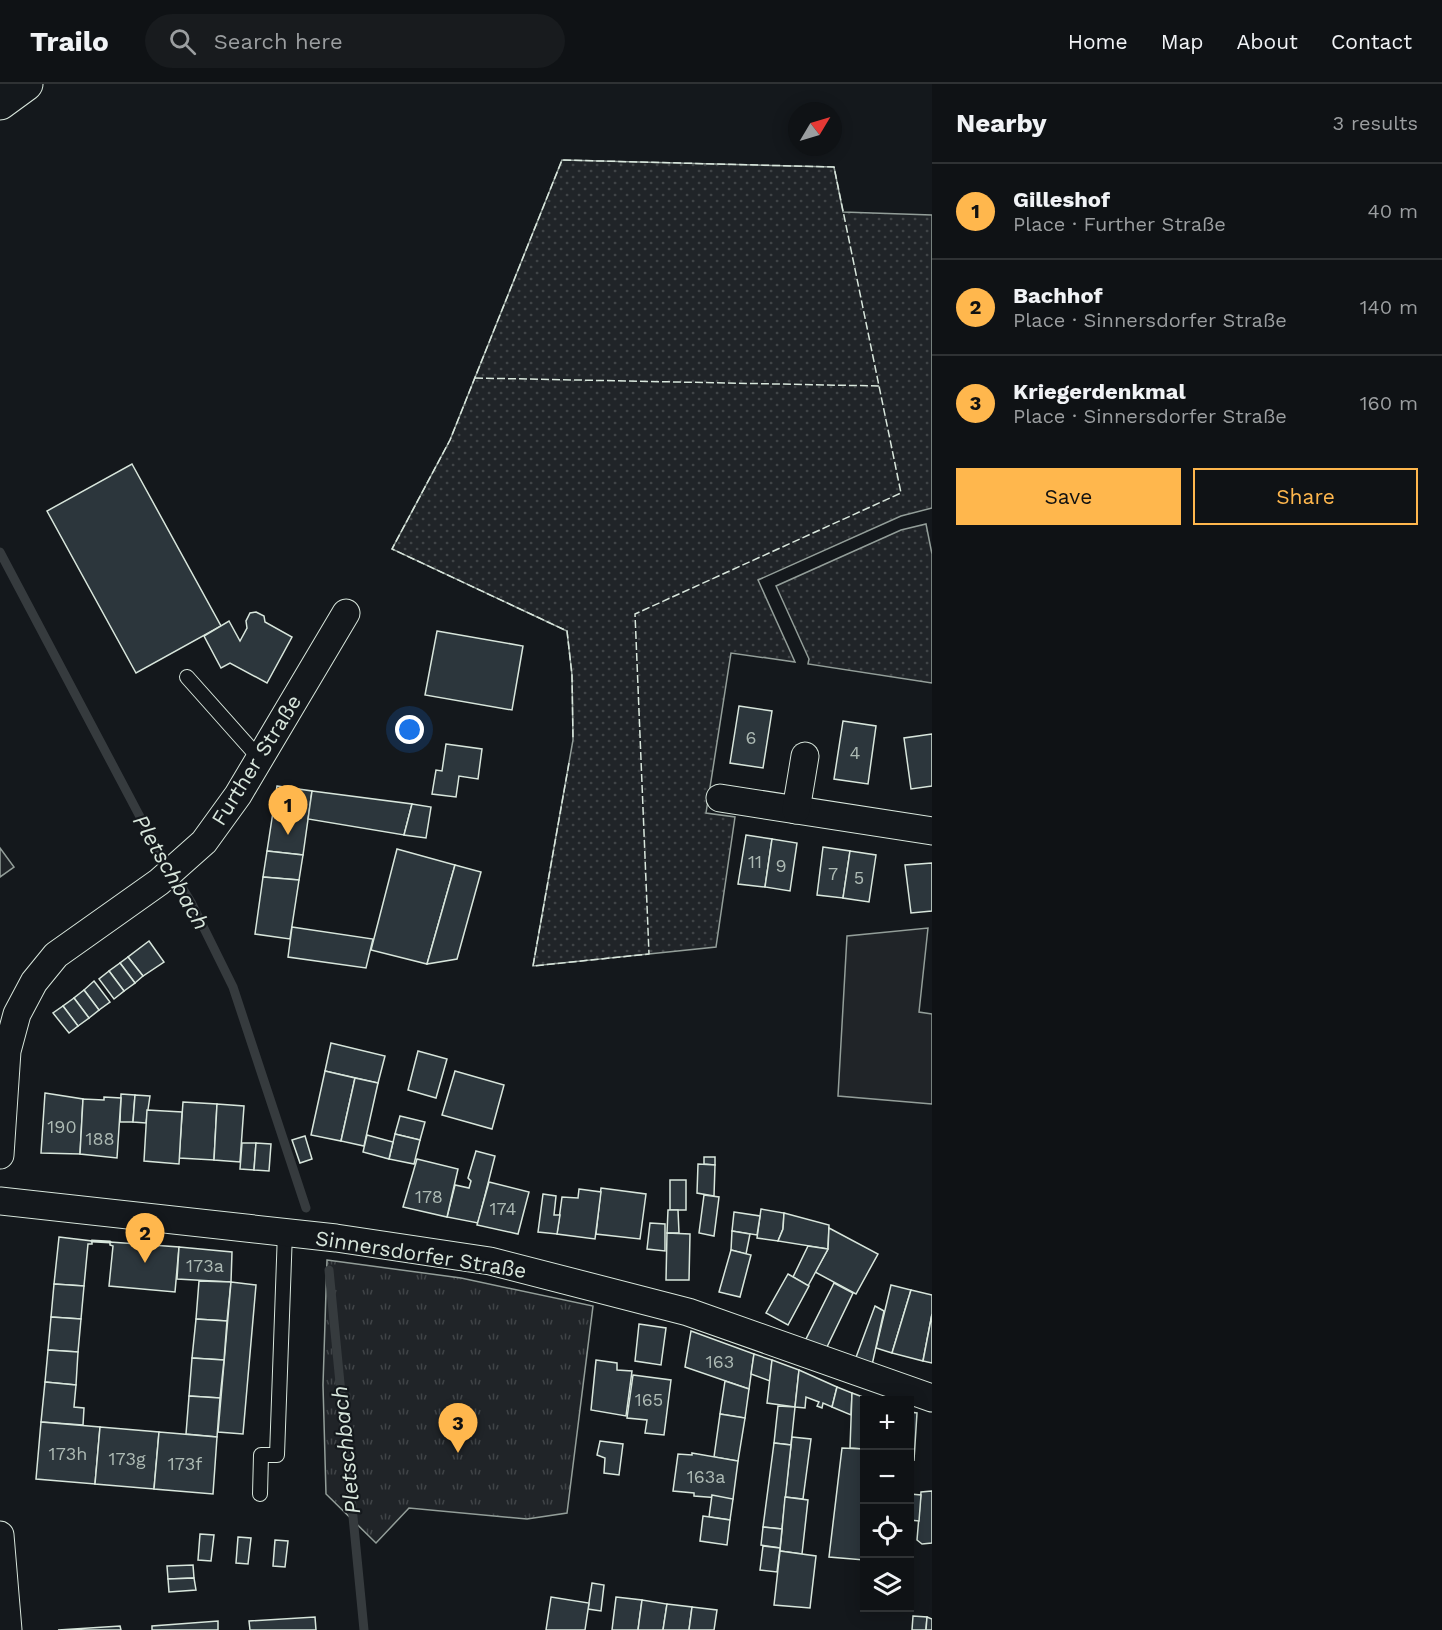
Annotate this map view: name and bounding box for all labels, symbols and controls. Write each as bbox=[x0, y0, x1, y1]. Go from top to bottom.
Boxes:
search box bbox=[145, 14, 565, 68]
text: Trailo bbox=[30, 25, 109, 58]
icon: search bbox=[166, 25, 199, 58]
text: Search here bbox=[214, 29, 343, 54]
text: Home bbox=[1068, 29, 1128, 54]
text: Map bbox=[1161, 29, 1204, 54]
text: About bbox=[1237, 29, 1298, 54]
text: Contact bbox=[1331, 29, 1412, 54]
north arrow bbox=[788, 102, 842, 156]
text: Nearby bbox=[956, 108, 1047, 138]
text: 3 results bbox=[1333, 111, 1418, 135]
text: Gilleshof bbox=[1013, 187, 1110, 212]
text: 1 bbox=[971, 199, 980, 223]
text: 40 m bbox=[1367, 199, 1418, 223]
text: Place · Further Straße bbox=[1013, 212, 1226, 236]
text: Bachhof bbox=[1013, 283, 1103, 308]
text: 2 bbox=[970, 295, 981, 319]
text: 140 m bbox=[1360, 295, 1418, 319]
text: Place · Sinnersdorfer Straße bbox=[1013, 308, 1287, 332]
text: Kriegerdenkmal bbox=[1013, 379, 1186, 404]
text: 3 bbox=[970, 391, 981, 415]
text: 160 m bbox=[1360, 391, 1418, 415]
text: Place · Sinnersdorfer Straße bbox=[1013, 404, 1287, 428]
button: Save bbox=[956, 468, 1181, 525]
button: Share bbox=[1193, 468, 1418, 525]
street label: Further Straße bbox=[206, 690, 306, 830]
your location bbox=[395, 715, 424, 744]
house number: 6 bbox=[746, 727, 756, 748]
house number: 4 bbox=[850, 742, 861, 763]
pin: 1 bbox=[268, 786, 308, 835]
water label: Pletschbach bbox=[128, 810, 214, 934]
house number: 11 bbox=[748, 851, 762, 872]
house number: 9 bbox=[775, 855, 787, 876]
house number: 7 bbox=[828, 863, 838, 884]
house number: 5 bbox=[854, 867, 864, 888]
house number: 190 bbox=[47, 1116, 77, 1137]
house number: 188 bbox=[85, 1128, 115, 1149]
house number: 178 bbox=[415, 1186, 443, 1207]
house number: 174 bbox=[490, 1198, 516, 1219]
pin: 2 bbox=[126, 1214, 164, 1263]
street label: Sinnersdorfer Straße bbox=[314, 1225, 528, 1283]
house number: 173a bbox=[186, 1255, 224, 1276]
house number: 163 bbox=[706, 1351, 734, 1372]
water label: Pletschbach bbox=[327, 1385, 365, 1515]
house number: 165 bbox=[635, 1389, 663, 1410]
map controls bbox=[860, 1396, 914, 1612]
button: + bbox=[860, 1396, 914, 1450]
pin: 3 bbox=[438, 1404, 478, 1453]
house number: 173h bbox=[49, 1443, 87, 1464]
house number: 173g bbox=[108, 1448, 146, 1469]
button: − bbox=[860, 1450, 914, 1504]
house number: 173f bbox=[168, 1453, 202, 1474]
house number: 163a bbox=[687, 1466, 725, 1487]
button: locate bbox=[860, 1504, 914, 1558]
button: layers bbox=[860, 1558, 914, 1612]

